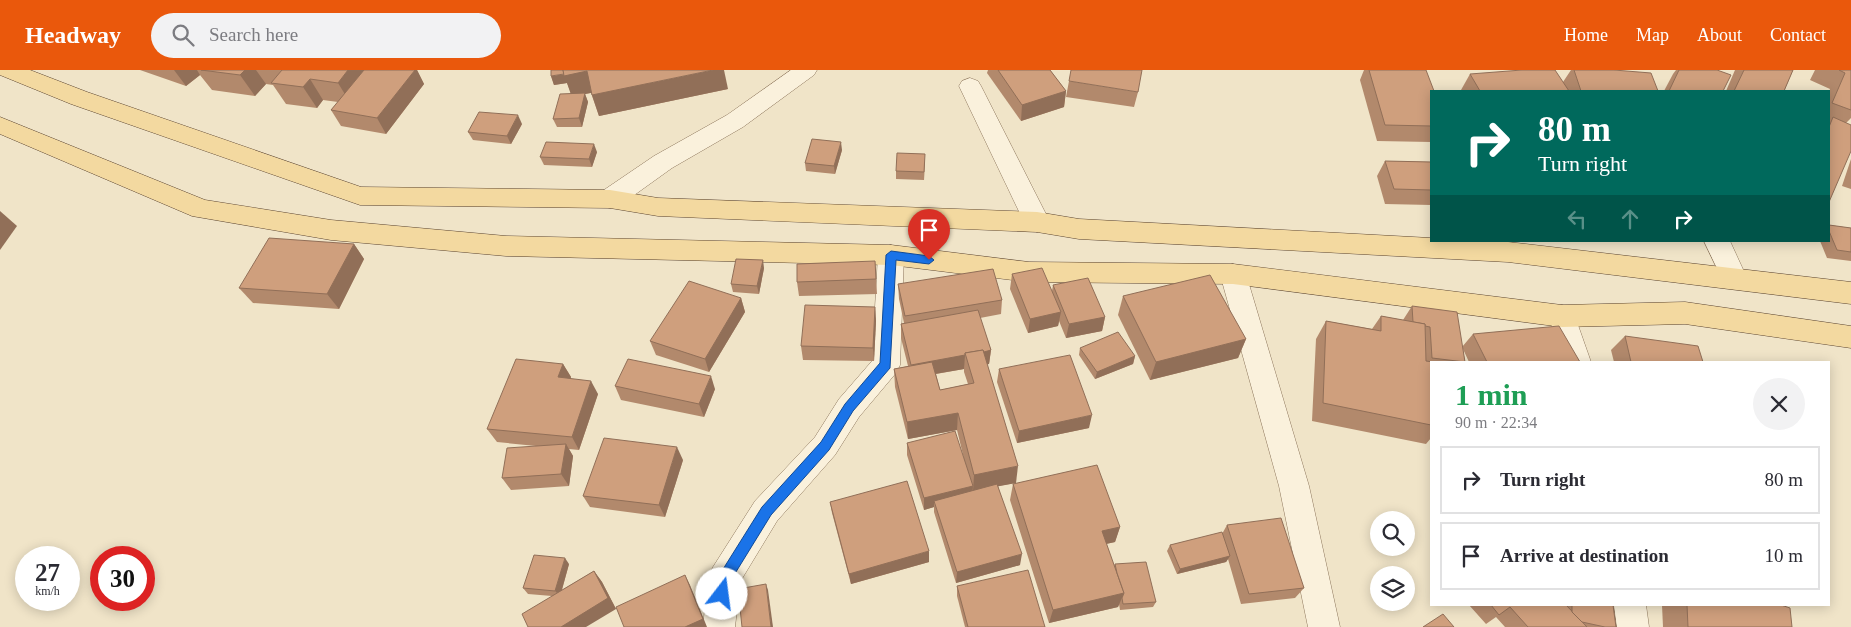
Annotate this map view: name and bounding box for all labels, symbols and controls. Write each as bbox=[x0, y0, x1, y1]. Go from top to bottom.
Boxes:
search box bbox=[151, 13, 501, 58]
icon: search bbox=[169, 21, 197, 49]
text: Headway bbox=[25, 22, 121, 48]
text: Search here bbox=[209, 24, 298, 45]
text: Home bbox=[1564, 25, 1608, 45]
text: Map bbox=[1636, 25, 1669, 45]
text: About bbox=[1697, 25, 1742, 45]
text: Contact bbox=[1770, 25, 1826, 45]
icon: right bbox=[1455, 110, 1520, 175]
text: 80 m bbox=[1538, 110, 1611, 149]
text: Turn right bbox=[1538, 151, 1627, 176]
icon: left bbox=[1563, 205, 1591, 233]
icon: ahead bbox=[1616, 205, 1644, 233]
icon: right bbox=[1669, 205, 1697, 233]
pin bbox=[908, 209, 950, 260]
icon: arrive bbox=[915, 216, 943, 244]
text: 1 min bbox=[1455, 378, 1528, 411]
button: close bbox=[1753, 378, 1805, 430]
text: 90 m · 22:34 bbox=[1455, 414, 1537, 431]
icon: right bbox=[1457, 466, 1485, 494]
text: Turn right bbox=[1500, 469, 1585, 490]
text: 80 m bbox=[1764, 469, 1803, 490]
map controls bbox=[1370, 511, 1415, 611]
button: search bbox=[1370, 511, 1415, 556]
icon: arrive bbox=[1457, 542, 1485, 570]
text: Arrive at destination bbox=[1500, 545, 1669, 566]
text: 10 m bbox=[1764, 545, 1803, 566]
speed limit sign: 30 bbox=[90, 546, 155, 611]
text: 27 bbox=[35, 559, 60, 586]
button: layers bbox=[1370, 566, 1415, 611]
position arrow bbox=[695, 567, 747, 619]
text: km/h bbox=[35, 584, 60, 598]

